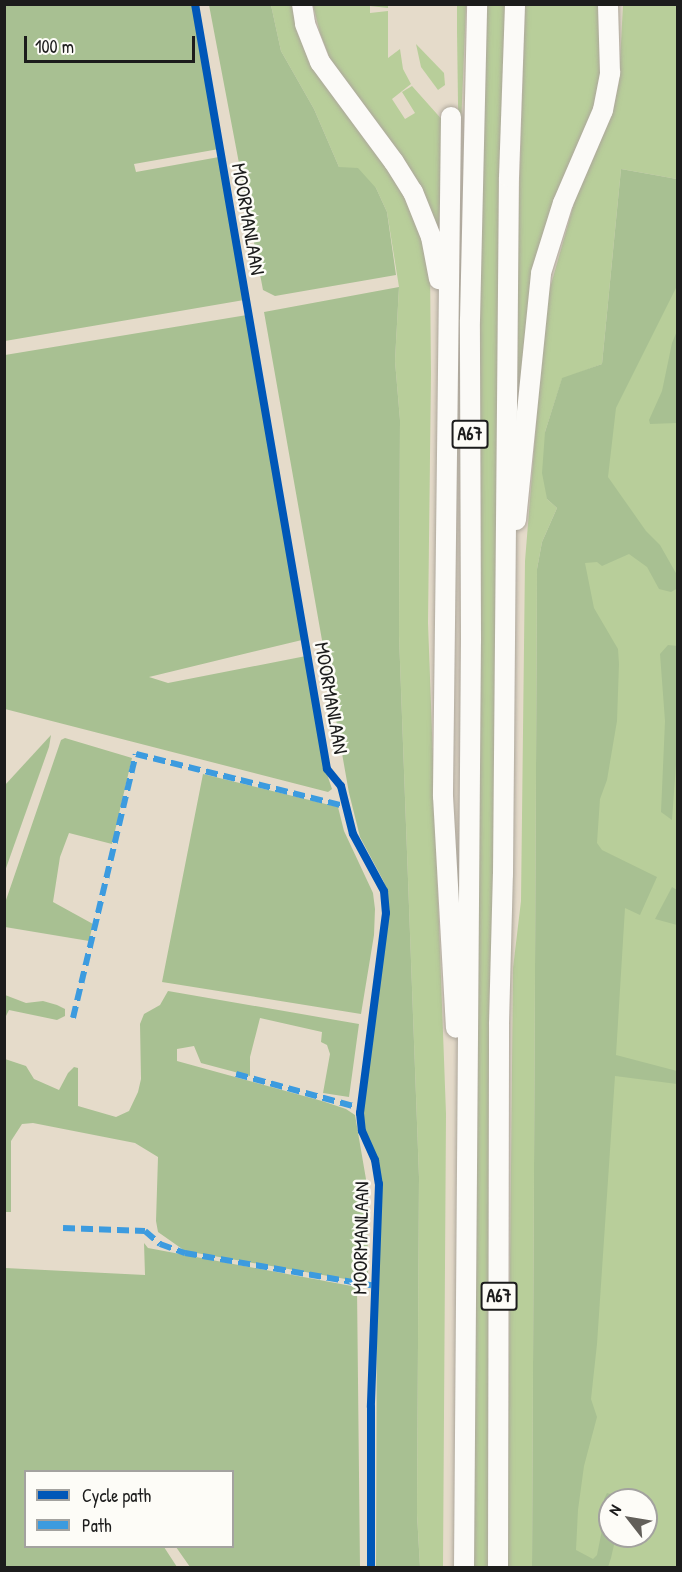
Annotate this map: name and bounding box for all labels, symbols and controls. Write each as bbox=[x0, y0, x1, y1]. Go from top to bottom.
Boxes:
scale bar bbox=[27, 24, 198, 62]
text: 100 m bbox=[35, 34, 74, 59]
street label: MOORMANLAAN bbox=[227, 161, 271, 277]
road number: A67 bbox=[450, 419, 490, 449]
street label: MOORMANLAAN bbox=[310, 640, 354, 756]
street label: MOORMANLAAN bbox=[347, 1181, 373, 1295]
road number: A67 bbox=[480, 1281, 518, 1311]
legend bbox=[24, 1470, 234, 1548]
text: Cycle path bbox=[82, 1483, 151, 1508]
north arrow bbox=[598, 1488, 658, 1548]
text: N bbox=[603, 1500, 626, 1519]
text: Path bbox=[82, 1513, 111, 1538]

